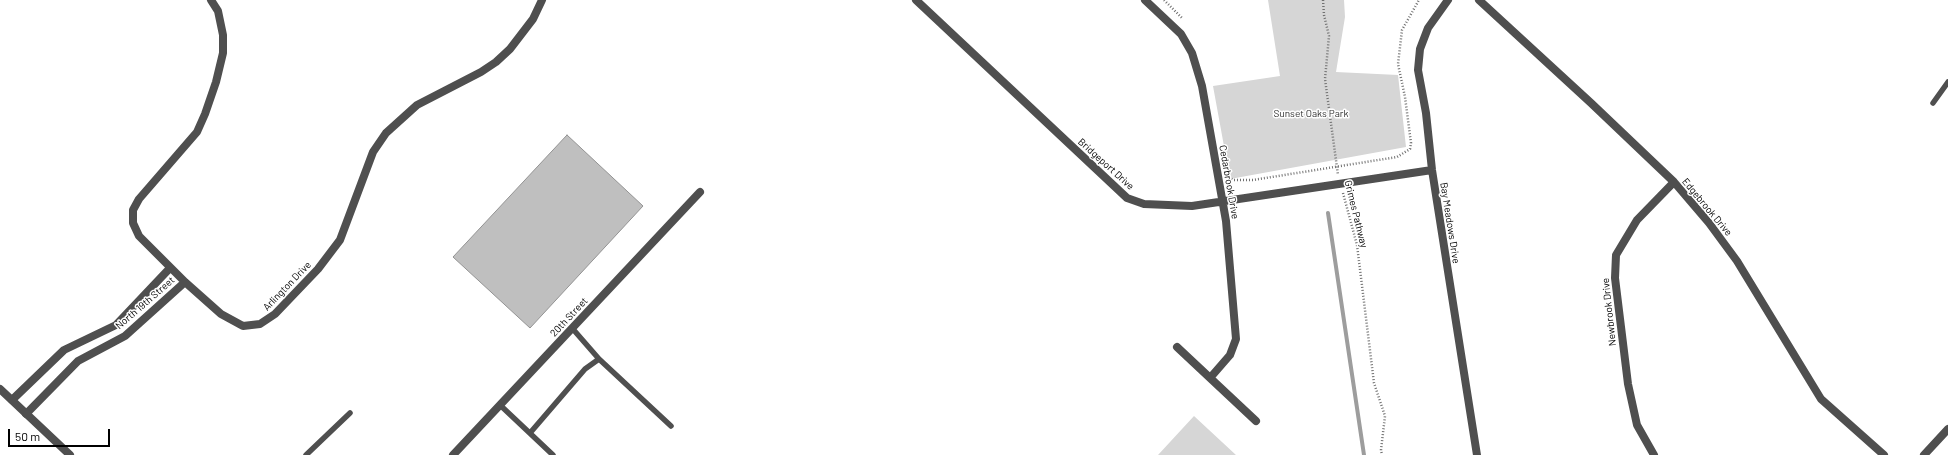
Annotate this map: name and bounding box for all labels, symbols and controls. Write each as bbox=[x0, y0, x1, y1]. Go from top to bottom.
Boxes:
park label: Sunset Oaks Park bbox=[1274, 108, 1348, 120]
street label: Bridgeport Drive bbox=[1076, 136, 1136, 192]
street label: Cedarbrook Drive bbox=[1217, 144, 1241, 220]
street label: Edgebrook Drive bbox=[1679, 176, 1735, 238]
street label: Grimes Pathway bbox=[1342, 179, 1370, 249]
street label: Bay Meadows Drive bbox=[1438, 182, 1462, 264]
street label: Arlington Drive bbox=[260, 259, 314, 313]
street label: North 19th Street bbox=[113, 274, 177, 332]
street label: Newbrook Drive bbox=[1599, 277, 1619, 347]
street label: 20th Street bbox=[548, 295, 590, 339]
scale bar bbox=[10, 421, 112, 447]
text: 50 m bbox=[15, 429, 40, 443]

